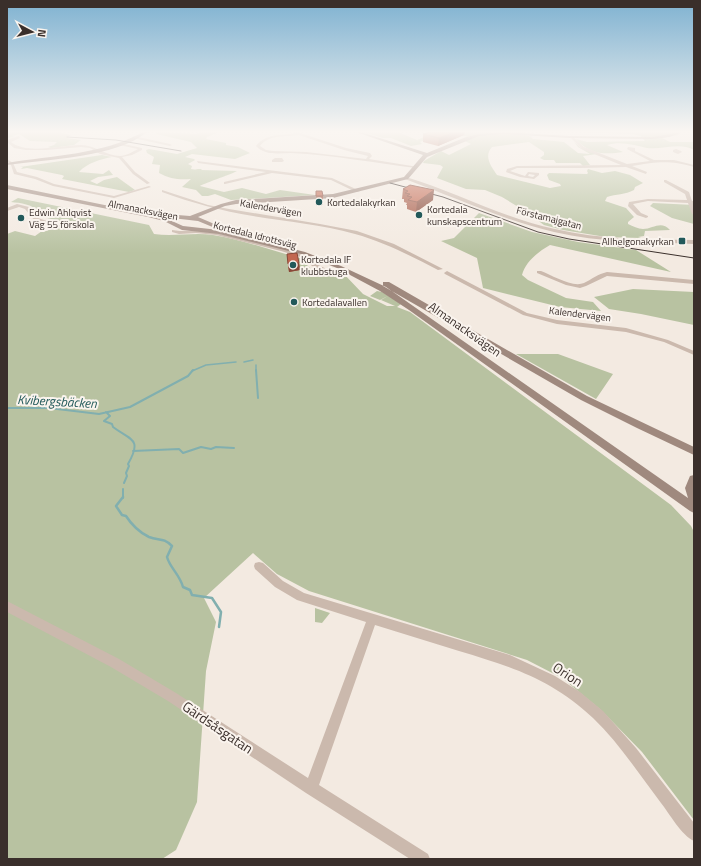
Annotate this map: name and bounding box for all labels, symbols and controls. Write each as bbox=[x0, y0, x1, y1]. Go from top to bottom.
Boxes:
north arrow bbox=[12, 12, 52, 52]
text: N bbox=[34, 28, 50, 38]
street label: Kalendervägen bbox=[239, 195, 303, 221]
place label: Kortedalakyrkan bbox=[327, 195, 396, 210]
street label: Almanacksvägen bbox=[107, 196, 179, 224]
marker: Kortedalakyrkan bbox=[314, 197, 324, 207]
place label: Kortedala kunskapscentrum bbox=[427, 202, 502, 229]
street label: Förstamajgatan bbox=[515, 203, 583, 233]
place label: Edwin Ahlqvist Väg 55 förskola bbox=[29, 205, 94, 232]
marker: Kortedala kunskapscentrum bbox=[414, 210, 424, 220]
marker: Edwin Ahlqvist Väg 55 förskola bbox=[16, 213, 26, 223]
street label: Kortedala Idrottsväg bbox=[212, 217, 298, 253]
place label: Allhelgonakyrkan bbox=[602, 234, 674, 249]
marker: Allhelgonakyrkan bbox=[677, 236, 687, 246]
place label: Kortedala IF klubbstuga bbox=[301, 252, 351, 279]
marker: Kortedala IF klubbstuga bbox=[288, 260, 298, 270]
place label: Kortedalavallen bbox=[302, 295, 367, 310]
marker: Kortedalavallen bbox=[289, 297, 299, 307]
street label: Almanacksvägen bbox=[425, 297, 505, 361]
street label: Kalendervägen bbox=[548, 303, 612, 325]
water label: Kvibergsbäcken bbox=[17, 389, 98, 413]
street label: Orion bbox=[549, 656, 587, 692]
street label: Gärdsåsgatan bbox=[178, 696, 258, 758]

